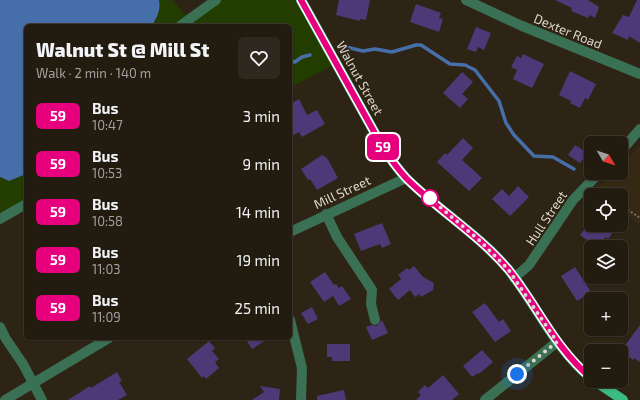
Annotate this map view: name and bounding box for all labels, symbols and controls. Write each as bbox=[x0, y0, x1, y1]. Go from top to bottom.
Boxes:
street label: Dexter Road bbox=[532, 10, 604, 52]
button: heart bbox=[238, 37, 280, 79]
text: Walnut St @ Mill St bbox=[36, 38, 209, 61]
street label: Walnut Street bbox=[333, 38, 387, 118]
text: Walk · 2 min · 140 m bbox=[36, 65, 151, 81]
text: Bus bbox=[92, 99, 118, 117]
text: 59 bbox=[50, 107, 66, 124]
text: 3 min bbox=[243, 107, 280, 125]
text: 10:47 bbox=[92, 117, 123, 133]
line badge: 59 bbox=[365, 134, 401, 160]
north arrow bbox=[584, 136, 628, 180]
map controls bbox=[584, 136, 628, 388]
text: 59 bbox=[375, 138, 391, 155]
text: Bus bbox=[92, 147, 118, 165]
text: 59 bbox=[50, 155, 66, 172]
text: 9 min bbox=[242, 155, 280, 173]
text: 10:53 bbox=[92, 165, 122, 181]
street label: Mill Street bbox=[311, 172, 373, 212]
street label: Hull Street bbox=[522, 188, 570, 248]
button: locate bbox=[584, 188, 628, 232]
unlabelled marker bbox=[421, 189, 439, 207]
text: Bus bbox=[92, 195, 118, 213]
text: 59 bbox=[50, 203, 66, 220]
text: 14 min bbox=[236, 203, 280, 221]
text: 10:58 bbox=[92, 213, 123, 229]
button: layers bbox=[584, 240, 628, 284]
text: Bus bbox=[92, 243, 118, 261]
text: 59 bbox=[50, 251, 66, 268]
text: 19 min bbox=[237, 251, 280, 269]
text: 11:03 bbox=[92, 261, 120, 277]
text: Bus bbox=[92, 291, 118, 309]
button: + bbox=[584, 292, 628, 336]
text: 59 bbox=[50, 299, 66, 316]
text: 25 min bbox=[235, 299, 280, 317]
text: 11:09 bbox=[92, 309, 121, 325]
button: − bbox=[584, 344, 628, 388]
your location bbox=[507, 364, 527, 384]

